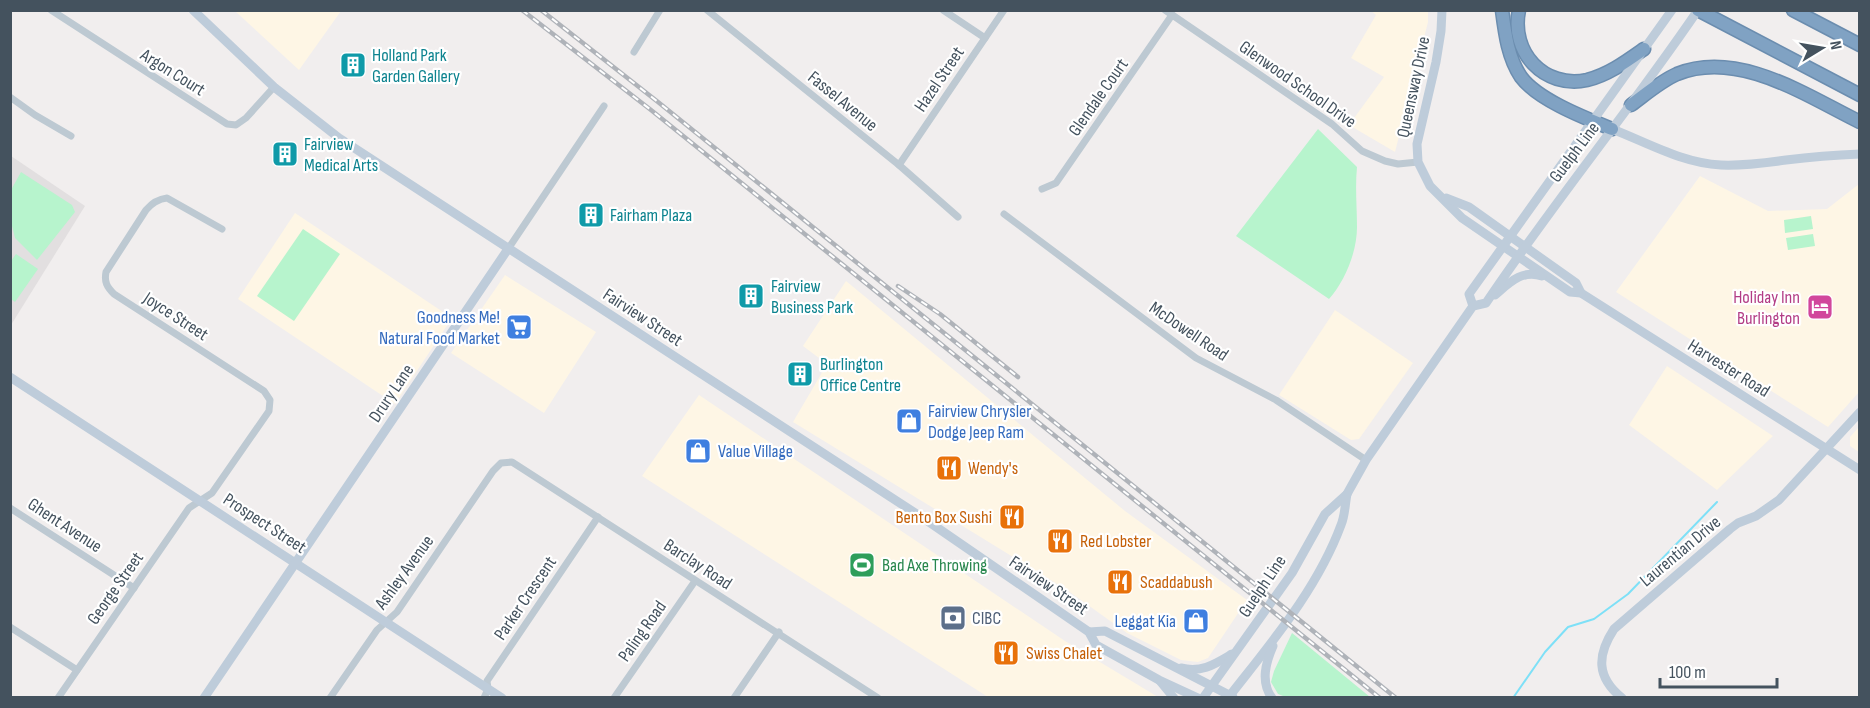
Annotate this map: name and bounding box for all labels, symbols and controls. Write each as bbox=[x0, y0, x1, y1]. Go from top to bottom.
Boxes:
north arrow bbox=[1792, 18, 1852, 78]
street label: Queensway Drive bbox=[1393, 35, 1434, 140]
street label: Glenwood School Drive bbox=[1235, 36, 1360, 133]
text: N bbox=[1825, 39, 1845, 51]
street label: Hazel Street bbox=[910, 42, 969, 116]
street label: Argon Court bbox=[136, 44, 209, 101]
place label: Holland Park Garden Gallery bbox=[372, 45, 460, 87]
building icon: Holland Park Garden Gallery bbox=[338, 50, 368, 80]
street label: Glendale Court bbox=[1064, 54, 1133, 140]
street label: Fassel Avenue bbox=[804, 67, 882, 136]
street label: Guelph Line bbox=[1545, 118, 1604, 187]
place label: Fairview Medical Arts bbox=[304, 134, 378, 176]
building icon: Fairview Medical Arts bbox=[270, 139, 300, 169]
building icon: Fairham Plaza bbox=[576, 200, 606, 230]
place label: Fairham Plaza bbox=[610, 205, 692, 226]
place label: Fairview Business Park bbox=[771, 276, 853, 318]
building icon: Fairview Business Park bbox=[736, 281, 766, 311]
street label: Fairview Street bbox=[599, 284, 687, 351]
street label: Joyce Street bbox=[139, 287, 212, 345]
place label: Holiday Inn Burlington bbox=[1733, 287, 1800, 329]
hotel icon: Holiday Inn Burlington bbox=[1805, 292, 1835, 322]
street label: McDowell Road bbox=[1145, 297, 1232, 366]
place label: Goodness Me! Natural Food Market bbox=[379, 307, 500, 349]
supermarket icon: Goodness Me! Natural Food Market bbox=[504, 312, 534, 342]
street label: Harvester Road bbox=[1684, 335, 1774, 402]
place label: Burlington Office Centre bbox=[820, 354, 901, 396]
building icon: Burlington Office Centre bbox=[785, 359, 815, 389]
street label: Drury Lane bbox=[364, 360, 418, 426]
place label: Fairview Chrysler Dodge Jeep Ram bbox=[928, 401, 1031, 443]
shop icon: Fairview Chrysler Dodge Jeep Ram bbox=[894, 406, 924, 436]
shop icon: Value Village bbox=[683, 436, 713, 466]
place label: Value Village bbox=[718, 441, 793, 462]
restaurant icon: Wendy's bbox=[934, 453, 964, 483]
place label: Wendy's bbox=[968, 458, 1018, 479]
street label: Prospect Street bbox=[219, 489, 311, 558]
street label: Ghent Avenue bbox=[24, 494, 106, 557]
restaurant icon: Bento Box Sushi bbox=[997, 502, 1027, 532]
place label: Bento Box Sushi bbox=[896, 507, 992, 528]
street label: Laurentian Drive bbox=[1636, 512, 1725, 591]
restaurant icon: Red Lobster bbox=[1045, 526, 1075, 556]
street label: Ashley Avenue bbox=[370, 531, 438, 614]
place label: Red Lobster bbox=[1080, 531, 1151, 552]
street label: Barclay Road bbox=[660, 535, 736, 594]
street label: George Street bbox=[83, 548, 148, 629]
sports icon: Bad Axe Throwing bbox=[847, 550, 877, 580]
street label: Fairview Street bbox=[1005, 551, 1093, 620]
street label: Guelph Line bbox=[1234, 551, 1291, 621]
street label: Parker Crescent bbox=[490, 552, 561, 644]
place label: Bad Axe Throwing bbox=[882, 555, 987, 576]
restaurant icon: Scaddabush bbox=[1105, 567, 1135, 597]
place label: Scaddabush bbox=[1140, 572, 1213, 593]
street label: Paling Road bbox=[614, 597, 671, 666]
bank icon: CIBC bbox=[938, 603, 968, 633]
shop icon: Leggat Kia bbox=[1181, 606, 1211, 636]
place label: CIBC bbox=[972, 608, 1001, 629]
place label: Leggat Kia bbox=[1114, 611, 1176, 632]
restaurant icon: Swiss Chalet bbox=[991, 638, 1021, 668]
place label: Swiss Chalet bbox=[1026, 643, 1103, 664]
scale bar bbox=[1660, 651, 1777, 689]
text: 100 m bbox=[1669, 662, 1706, 683]

